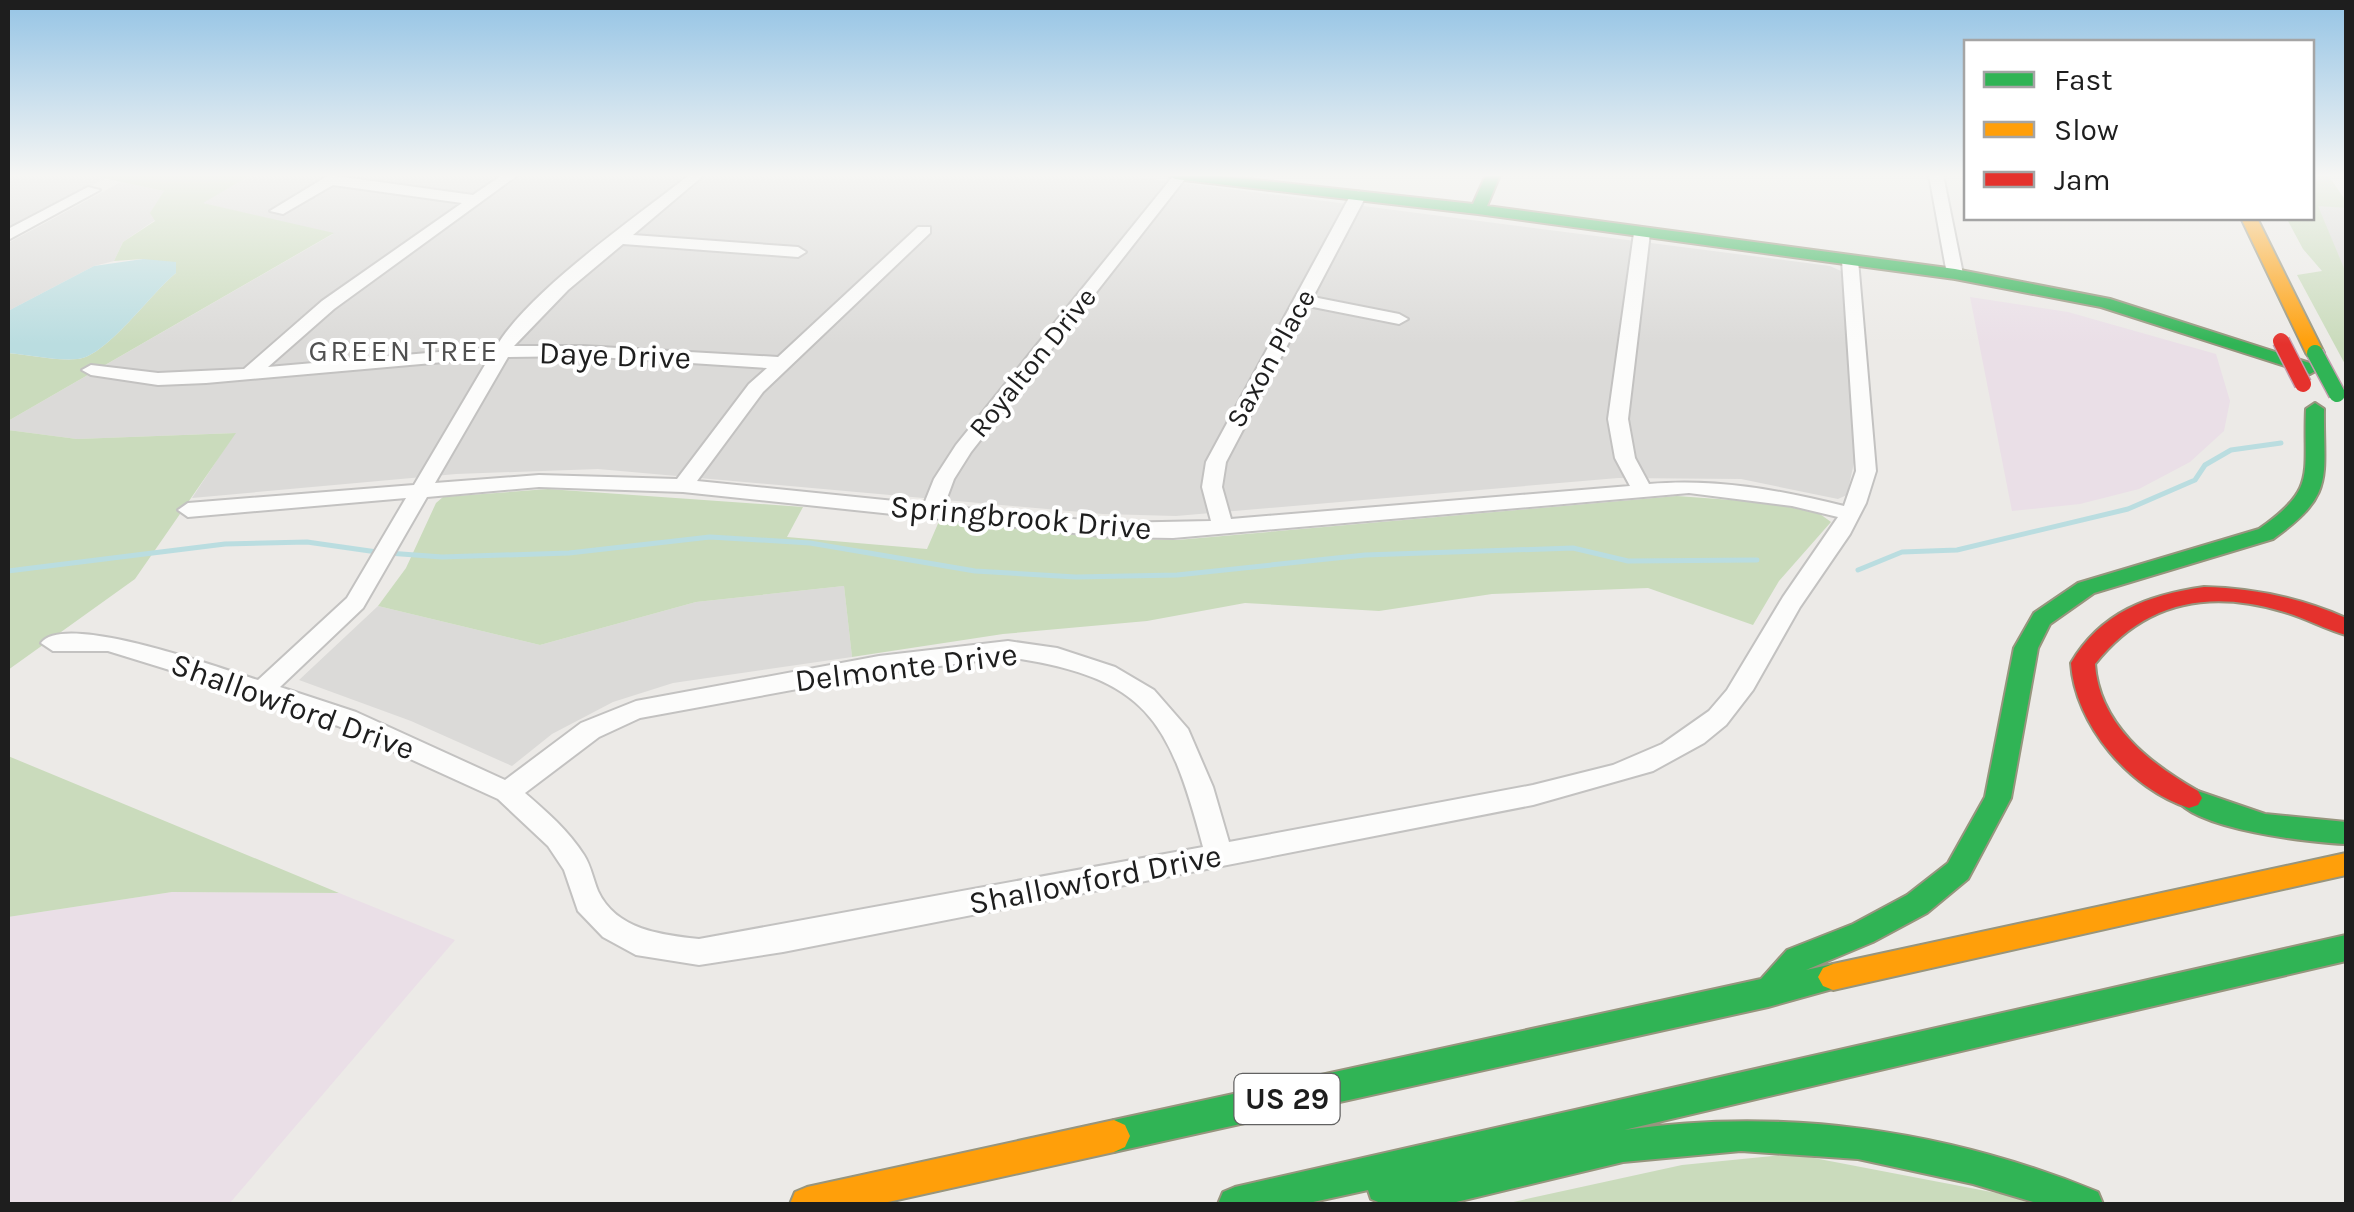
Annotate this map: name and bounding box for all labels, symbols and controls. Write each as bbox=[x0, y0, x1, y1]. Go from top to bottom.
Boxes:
legend bbox=[1964, 40, 2314, 220]
text: Fast bbox=[2054, 62, 2113, 98]
text: Slow bbox=[2054, 112, 2119, 148]
text: Jam bbox=[2054, 162, 2111, 198]
street label: Royalton Drive bbox=[962, 281, 1103, 444]
street label: Saxon Place bbox=[1219, 283, 1322, 433]
district label: GREEN TREE bbox=[308, 333, 500, 369]
street label: Daye Drive bbox=[538, 334, 692, 377]
street label: Springbrook Drive bbox=[889, 488, 1153, 547]
street label: Delmonte Drive bbox=[793, 635, 1020, 700]
street label: Shallowford Drive bbox=[166, 645, 420, 768]
street label: Shallowford Drive bbox=[966, 837, 1224, 922]
road number: US 29 bbox=[1234, 1074, 1340, 1124]

